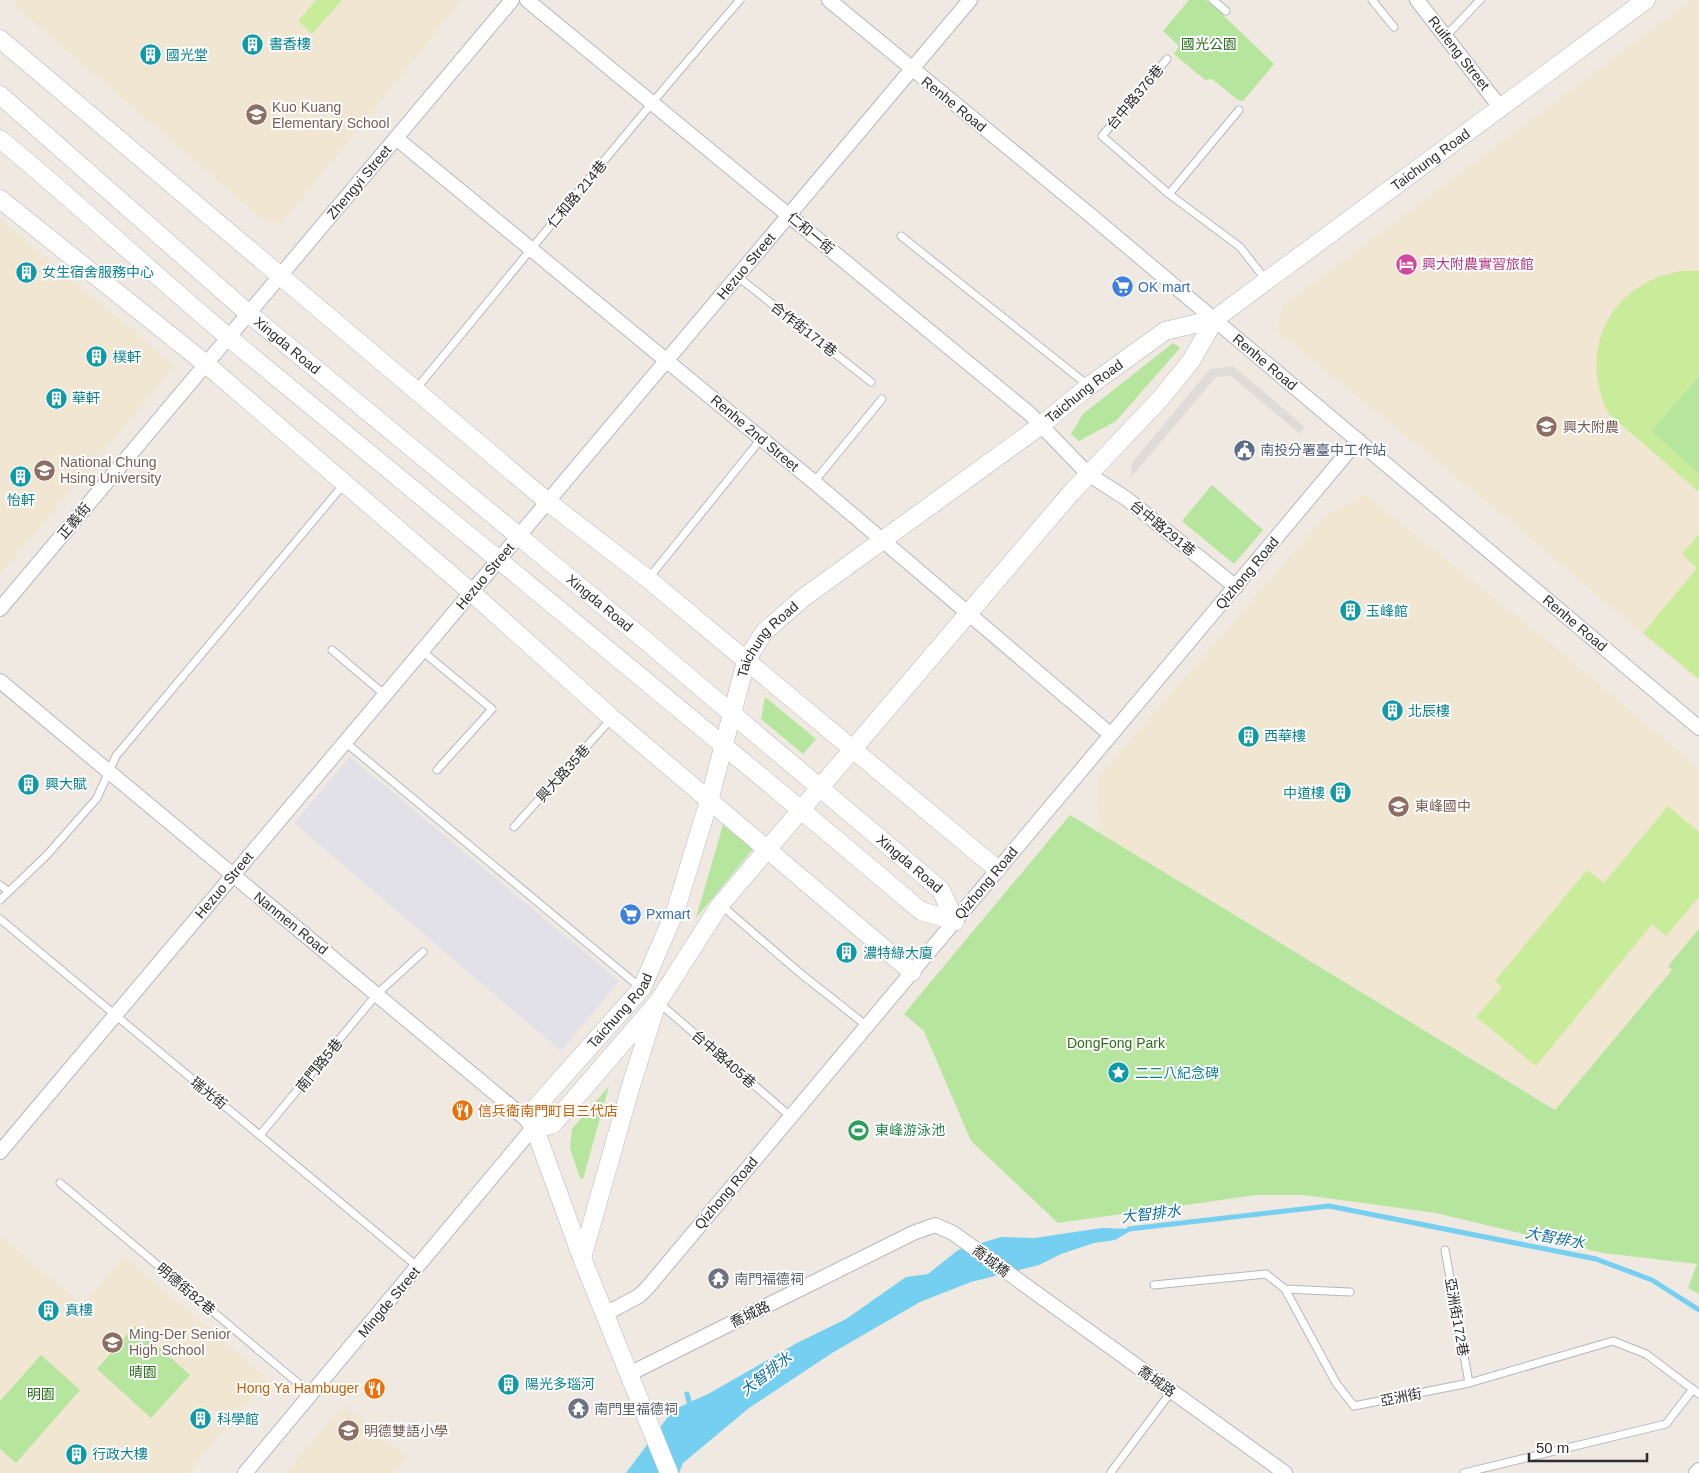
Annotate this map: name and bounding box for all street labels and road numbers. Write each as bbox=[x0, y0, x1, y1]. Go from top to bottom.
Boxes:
street label: Ruifeng Street bbox=[1425, 13, 1493, 93]
street label: 台中路376巷 bbox=[1103, 61, 1167, 133]
street label: Renhe Road bbox=[918, 73, 990, 135]
street label: Taichung Road bbox=[1388, 125, 1473, 194]
street label: Zhengyi Street bbox=[324, 142, 394, 222]
street label: 仁和路 214巷 bbox=[544, 157, 610, 231]
street label: 仁和一街 bbox=[784, 209, 838, 257]
street label: Hezuo Street bbox=[714, 229, 778, 302]
street label: 合作街171巷 bbox=[768, 298, 840, 360]
street label: Xingda Road bbox=[251, 313, 324, 377]
street label: Renhe Road bbox=[1230, 331, 1300, 393]
street label: Taichung Road bbox=[1042, 356, 1126, 426]
street label: Renhe 2nd Street bbox=[708, 392, 802, 474]
street label: 台中路291巷 bbox=[1127, 497, 1199, 559]
street label: 正義街 bbox=[54, 500, 94, 542]
street label: Qizhong Road bbox=[1212, 534, 1282, 612]
street label: Hezuo Street bbox=[453, 539, 517, 612]
street label: Xingda Road bbox=[563, 571, 636, 635]
street label: Renhe Road bbox=[1540, 592, 1610, 654]
street label: Taichung Road bbox=[734, 598, 801, 679]
street label: 興大路35巷 bbox=[533, 741, 593, 805]
street label: Xingda Road bbox=[874, 831, 946, 896]
street label: Qizhong Road bbox=[951, 844, 1021, 922]
street label: Hezuo Street bbox=[192, 848, 256, 921]
street label: Nanmen Road bbox=[251, 888, 331, 958]
street label: Taichung Road bbox=[584, 971, 655, 1052]
street label: 台中路405巷 bbox=[689, 1027, 759, 1091]
street label: 南門路5巷 bbox=[293, 1035, 345, 1095]
street label: 瑞光街 bbox=[188, 1074, 230, 1112]
street label: Qizhong Road bbox=[691, 1154, 761, 1232]
street label: 喬城橋 bbox=[969, 1242, 1013, 1280]
street label: 明德街82巷 bbox=[153, 1260, 219, 1318]
street label: Mingde Street bbox=[355, 1263, 423, 1341]
street label: 亞洲街172巷 bbox=[1442, 1277, 1472, 1357]
street label: 喬城路 bbox=[728, 1298, 772, 1330]
street label: 喬城路 bbox=[1135, 1362, 1179, 1400]
street label: 亞洲街 bbox=[1379, 1385, 1423, 1409]

